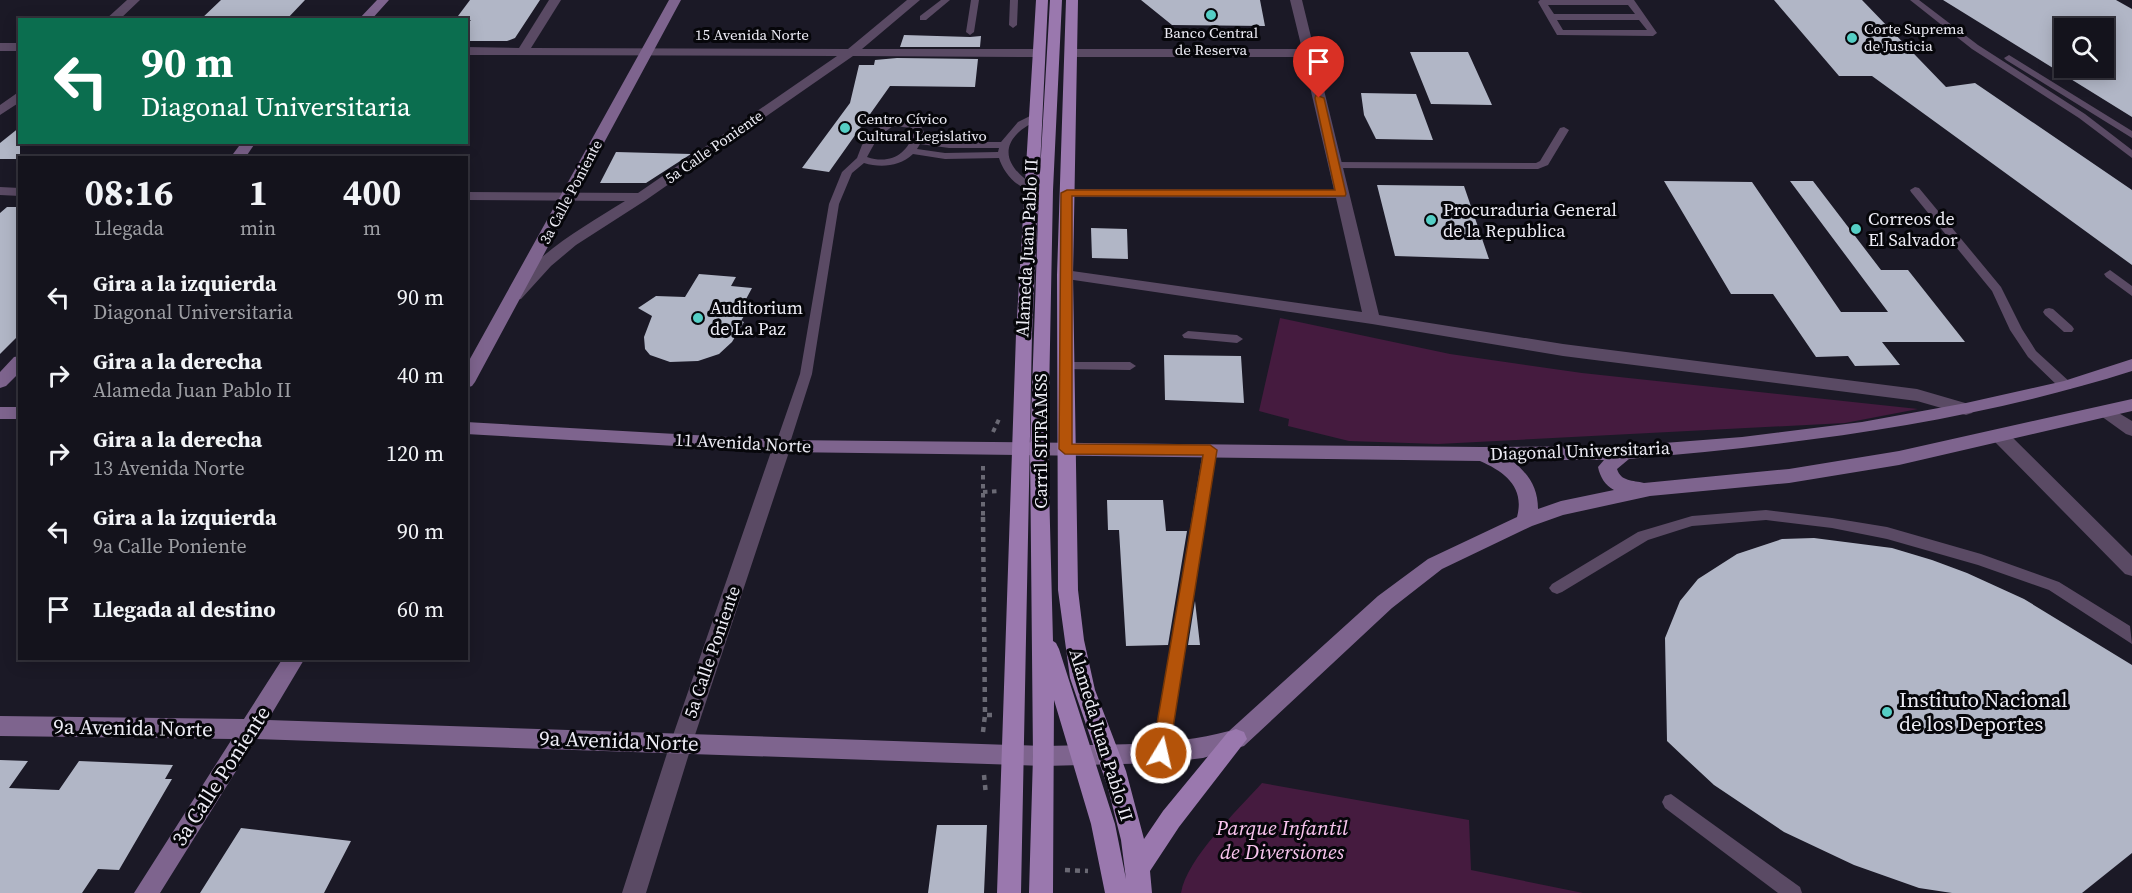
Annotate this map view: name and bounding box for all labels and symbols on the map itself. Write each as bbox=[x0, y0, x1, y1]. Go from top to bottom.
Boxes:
marker: Banco Central de Reserva bbox=[1204, 8, 1218, 22]
place label: Corte Suprema de Justicia bbox=[1864, 18, 1965, 56]
place label: Banco Central de Reserva bbox=[1164, 22, 1259, 60]
street label: 15 Avenida Norte bbox=[695, 24, 809, 45]
marker: Corte Suprema de Justicia bbox=[1845, 31, 1859, 45]
pin bbox=[1293, 36, 1344, 98]
street label: 5a Calle Poniente bbox=[660, 105, 767, 188]
place label: Centro Cívico Cultural Legislativo bbox=[857, 108, 987, 146]
marker: Centro Cívico Cultural Legislativo bbox=[838, 121, 852, 135]
street label: 3a Calle Poniente bbox=[534, 136, 607, 248]
street label: Alameda Juan Pablo II bbox=[1009, 158, 1044, 338]
place label: Procuraduria General de la Republica bbox=[1443, 197, 1617, 243]
place label: Correos de El Salvador bbox=[1868, 206, 1958, 252]
marker: Procuraduria General de la Republica bbox=[1424, 213, 1438, 227]
marker: Correos de El Salvador bbox=[1849, 222, 1863, 236]
place label: Auditorium de La Paz bbox=[710, 295, 803, 341]
marker: Auditorium de La Paz bbox=[691, 311, 705, 325]
street label: Carril SITRAMSS bbox=[1028, 373, 1053, 509]
street label: 11 Avenida Norte bbox=[674, 426, 812, 459]
street label: Diagonal Universitaria bbox=[1490, 435, 1671, 466]
street label: 5a Calle Poniente bbox=[677, 582, 746, 721]
street label: Alameda Juan Pablo II bbox=[1063, 646, 1140, 824]
place label: Instituto Nacional de los Deportes bbox=[1899, 685, 2068, 738]
street label: 3a Calle Poniente bbox=[164, 700, 277, 851]
marker: Instituto Nacional de los Deportes bbox=[1880, 705, 1894, 719]
street label: 9a Avenida Norte bbox=[53, 712, 213, 743]
position arrow bbox=[1129, 721, 1193, 785]
street label: 9a Avenida Norte bbox=[539, 723, 699, 758]
park label: Parque Infantil de Diversiones bbox=[1215, 813, 1348, 866]

